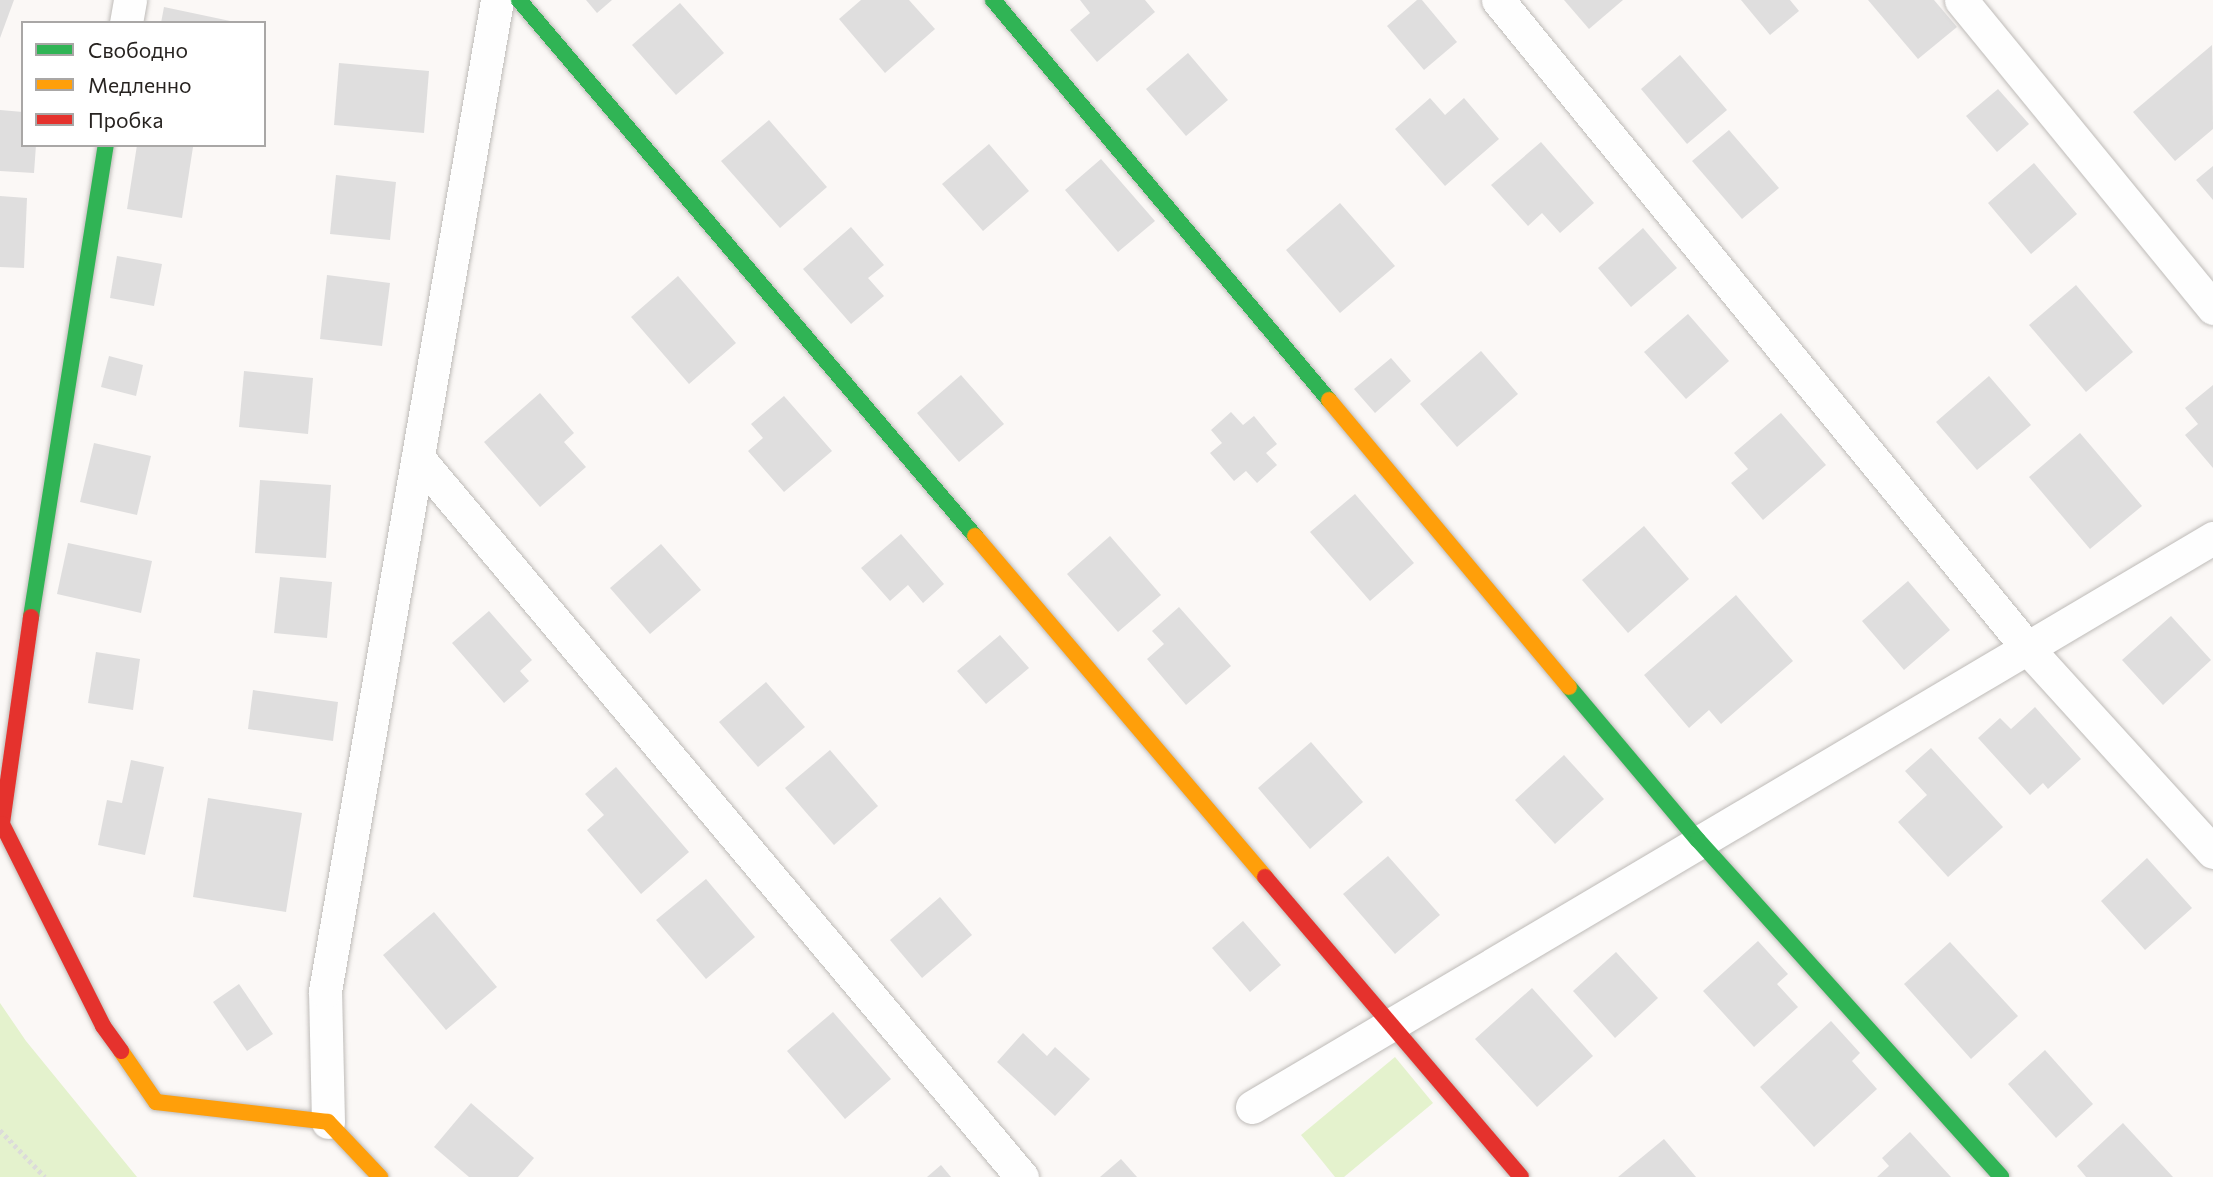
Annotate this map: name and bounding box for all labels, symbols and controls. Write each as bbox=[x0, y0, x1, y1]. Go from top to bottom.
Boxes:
legend bbox=[21, 21, 266, 147]
text: Свободно bbox=[88, 37, 188, 62]
text: Медленно bbox=[88, 72, 192, 97]
text: Пробка bbox=[88, 107, 163, 132]

